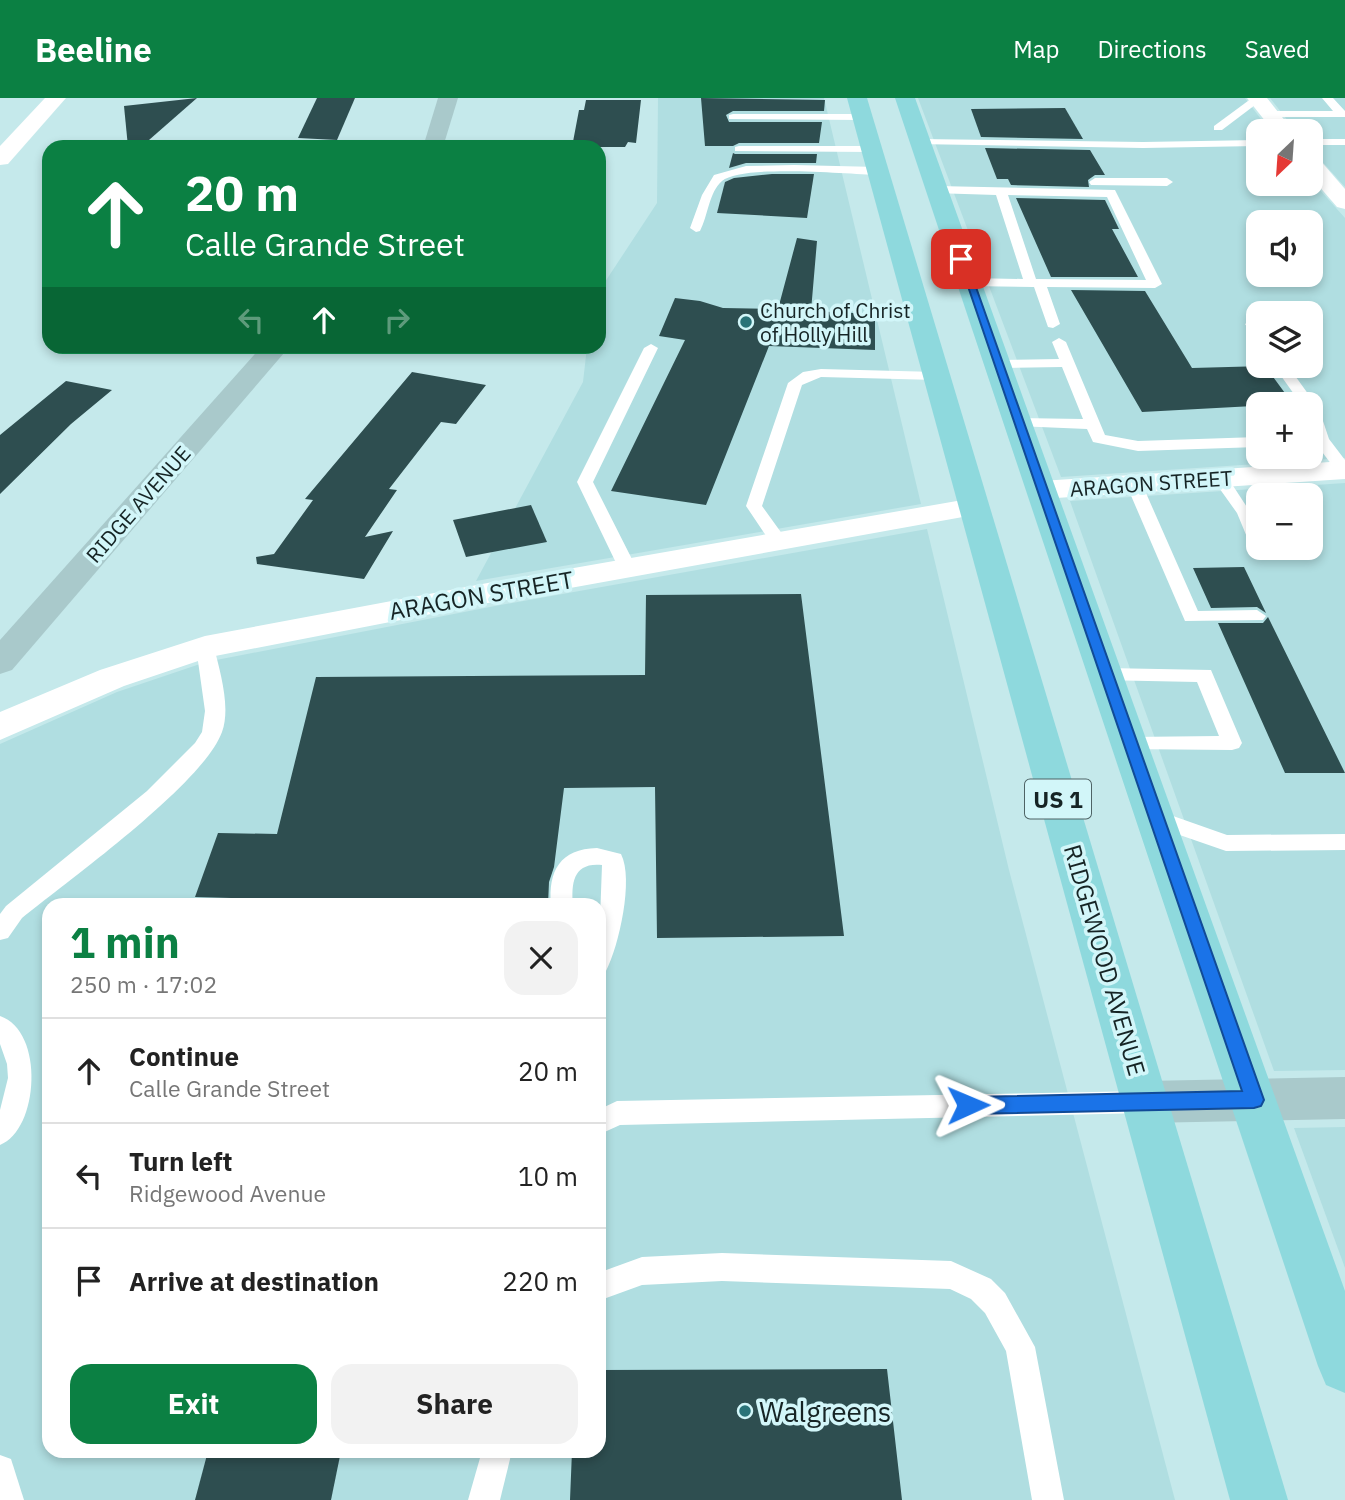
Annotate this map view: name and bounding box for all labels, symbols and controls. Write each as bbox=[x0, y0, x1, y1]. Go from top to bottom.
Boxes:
text: Beeline bbox=[35, 28, 152, 71]
text: Map bbox=[1013, 33, 1059, 65]
text: Directions bbox=[1097, 33, 1207, 65]
text: Saved bbox=[1245, 33, 1310, 65]
north arrow bbox=[1246, 119, 1323, 196]
map controls bbox=[1246, 119, 1323, 560]
text: 20 m bbox=[185, 161, 299, 224]
icon: ahead bbox=[70, 168, 161, 259]
button: sound bbox=[1246, 210, 1323, 287]
text: Calle Grande Street bbox=[185, 223, 465, 265]
pin bbox=[931, 229, 991, 289]
icon: arrive bbox=[942, 240, 980, 278]
place label: Church of Christ of Holly Hill bbox=[760, 296, 911, 348]
icon: left bbox=[232, 301, 270, 339]
icon: ahead bbox=[305, 301, 343, 339]
icon: right bbox=[378, 301, 416, 339]
button: layers bbox=[1246, 301, 1323, 378]
marker: Church of Christ of Holly Hill bbox=[738, 314, 754, 330]
button: + bbox=[1246, 392, 1323, 469]
street label: RIDGE AVENUE bbox=[79, 439, 197, 569]
street label: ARAGON STREET bbox=[1069, 463, 1233, 503]
button: − bbox=[1246, 483, 1323, 560]
street label: ARAGON STREET bbox=[386, 563, 576, 627]
road number: US 1 bbox=[1025, 779, 1091, 818]
street label: RIDGEWOOD AVENUE bbox=[1057, 841, 1153, 1079]
text: 1 min bbox=[70, 915, 180, 970]
button: close bbox=[504, 921, 578, 995]
text: 250 m · 17:02 bbox=[70, 969, 217, 999]
text: Continue bbox=[129, 1039, 239, 1073]
icon: ahead bbox=[70, 1052, 108, 1090]
text: 20 m bbox=[518, 1054, 578, 1088]
position arrow bbox=[931, 1068, 1005, 1142]
text: Calle Grande Street bbox=[129, 1073, 330, 1103]
text: Turn left bbox=[129, 1144, 232, 1178]
icon: left bbox=[70, 1157, 108, 1195]
text: 10 m bbox=[518, 1159, 578, 1193]
text: Ridgewood Avenue bbox=[129, 1178, 326, 1208]
icon: arrive bbox=[70, 1262, 108, 1300]
text: Arrive at destination bbox=[129, 1264, 379, 1298]
text: 220 m bbox=[502, 1264, 578, 1298]
button: Exit bbox=[70, 1364, 317, 1444]
button: Share bbox=[331, 1364, 578, 1444]
place label: Walgreens bbox=[759, 1393, 891, 1430]
marker: Walgreens bbox=[737, 1403, 753, 1419]

